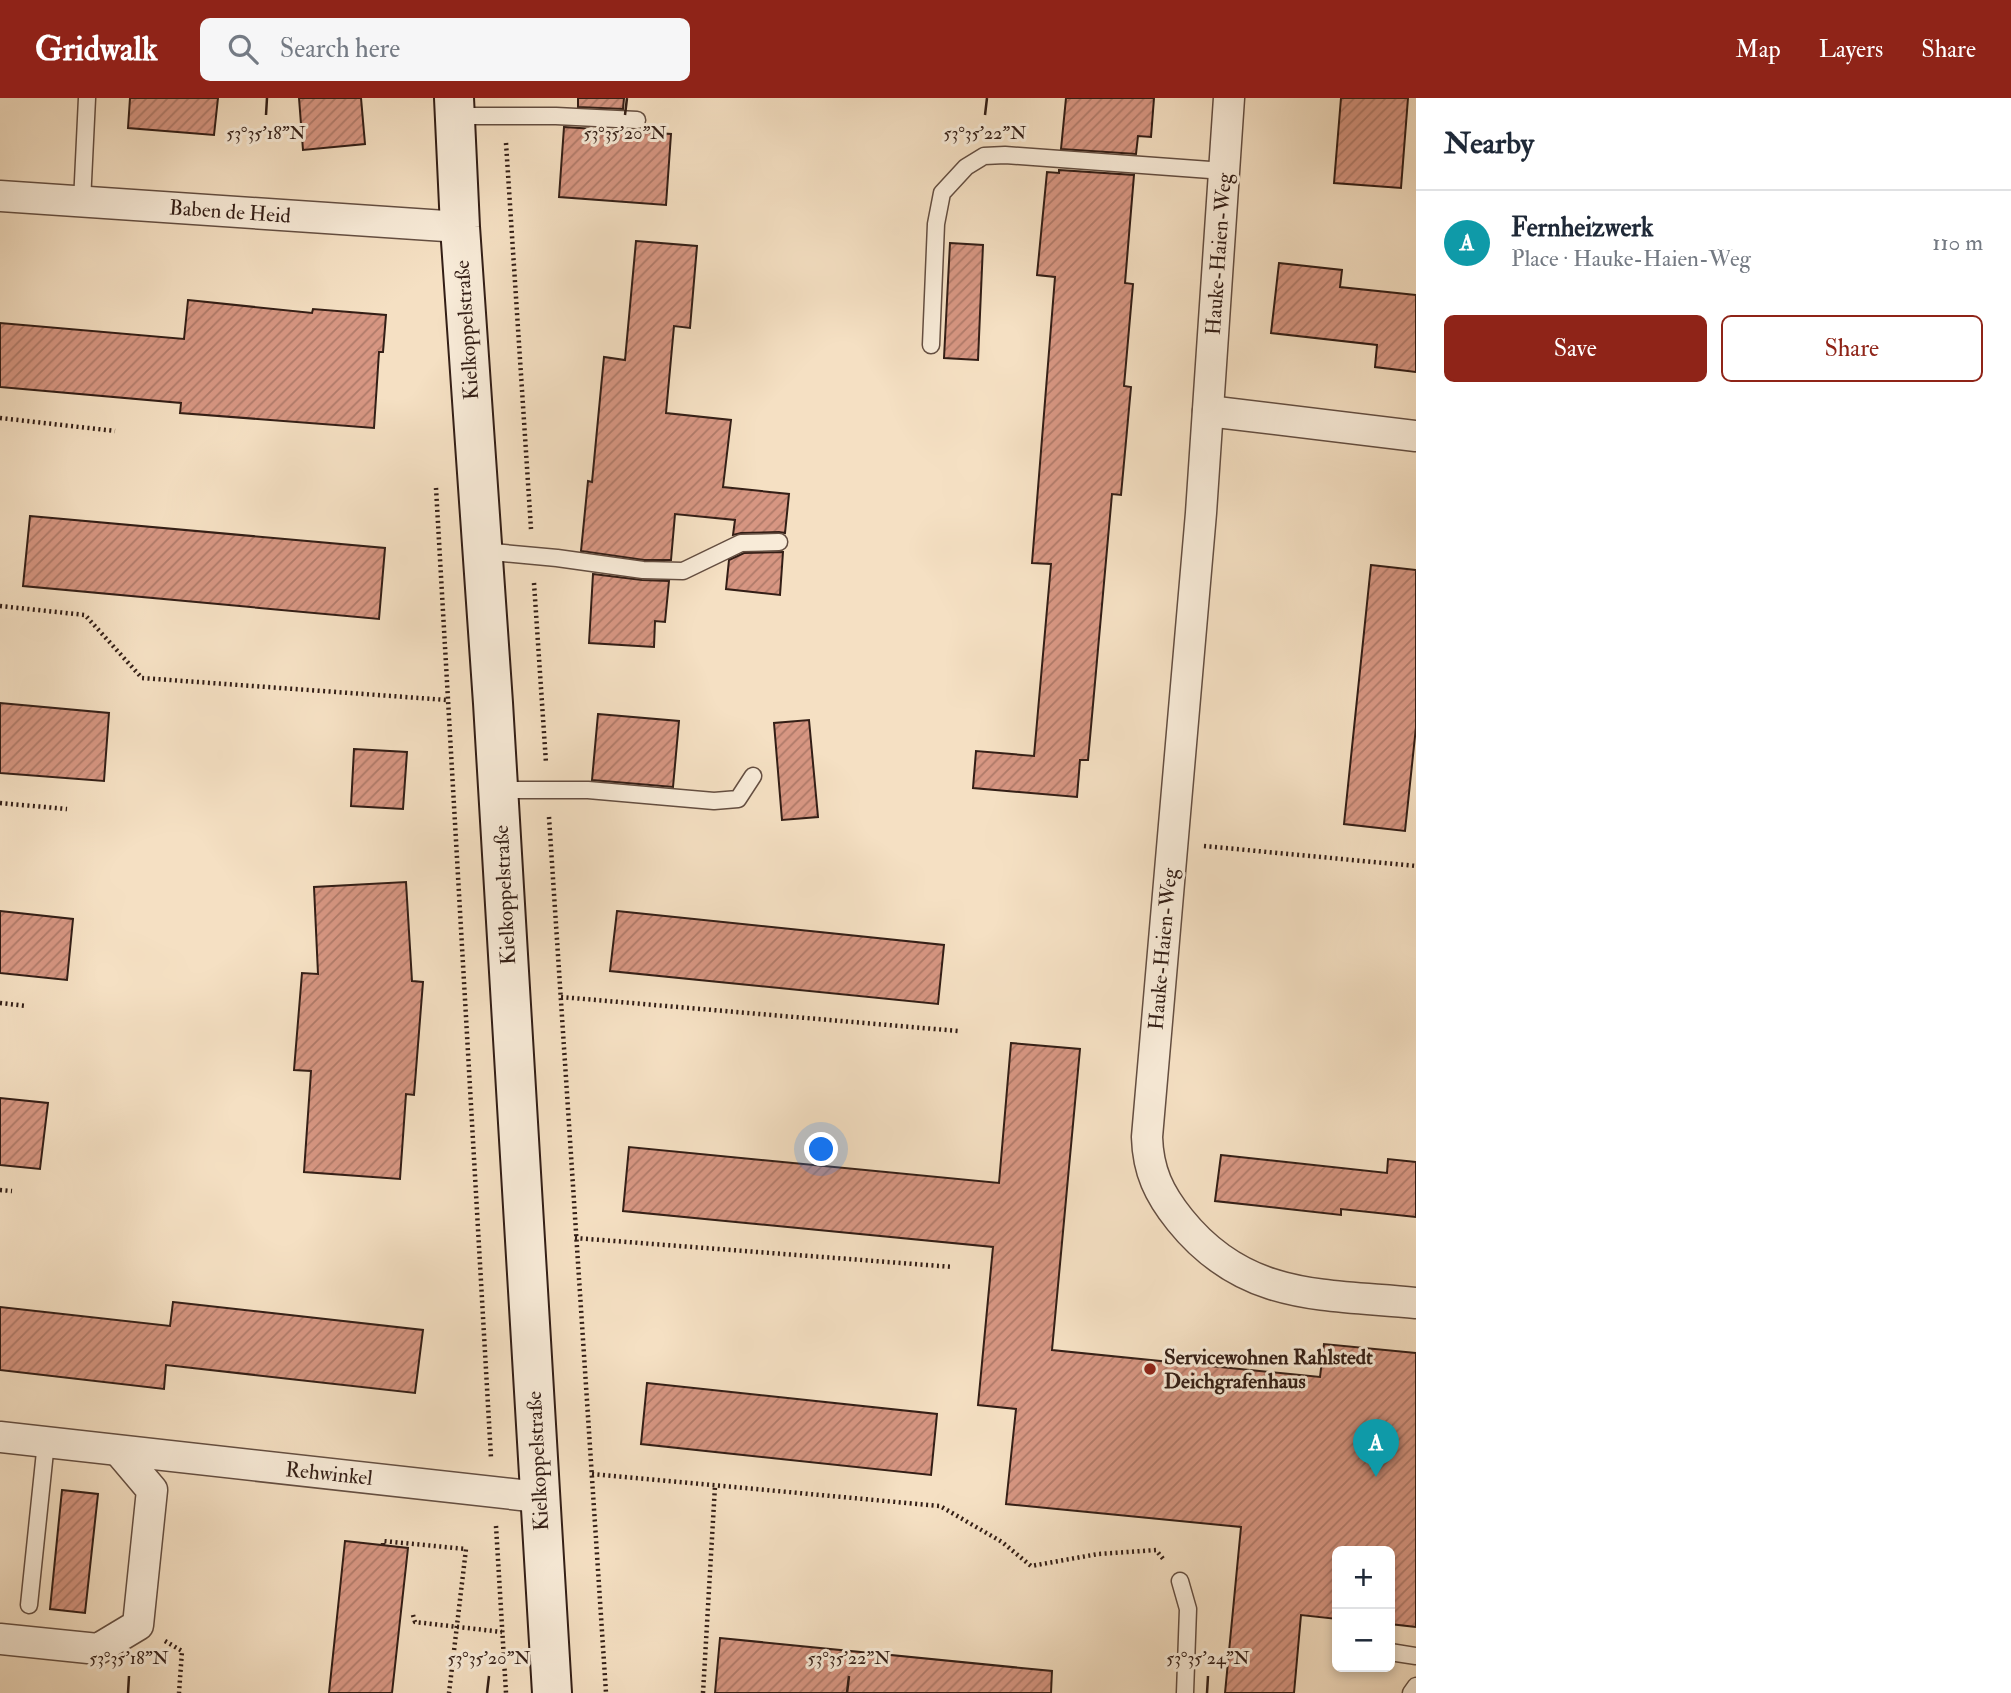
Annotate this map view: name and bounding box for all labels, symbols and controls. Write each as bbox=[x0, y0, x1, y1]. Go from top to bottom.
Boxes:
search box bbox=[200, 18, 690, 81]
text: Gridwalk bbox=[35, 29, 158, 70]
icon: search bbox=[224, 30, 262, 68]
text: Search here bbox=[280, 33, 400, 65]
text: Map bbox=[1736, 34, 1781, 65]
text: Layers bbox=[1819, 34, 1883, 65]
text: Share bbox=[1921, 34, 1976, 65]
text: 53°35'18"N bbox=[226, 122, 306, 145]
text: 53°35'20"N bbox=[584, 122, 666, 145]
text: 53°35'22"N bbox=[944, 122, 1026, 145]
text: Nearby bbox=[1444, 125, 1534, 162]
street label: Hauke-Haien-Weg bbox=[1200, 171, 1238, 336]
street label: Baben de Heid bbox=[168, 194, 292, 230]
text: Fernheizwerk bbox=[1511, 212, 1653, 244]
text: A bbox=[1460, 228, 1474, 257]
text: 110 m bbox=[1932, 228, 1983, 257]
text: Place · Hauke-Haien-Weg bbox=[1511, 244, 1751, 273]
street label: Kielkoppelstraße bbox=[449, 259, 485, 401]
button: Save bbox=[1444, 315, 1707, 382]
button: Share bbox=[1721, 315, 1983, 382]
street label: Kielkoppelstraße bbox=[488, 824, 522, 966]
street label: Hauke-Haien-Weg bbox=[1142, 866, 1184, 1031]
your location bbox=[804, 1132, 838, 1166]
place label: Servicewohnen Rahlstedt Deichgrafenhaus bbox=[1164, 1344, 1373, 1395]
marker: Servicewohnen Rahlstedt Deichgrafenhaus bbox=[1142, 1361, 1158, 1377]
street label: Kielkoppelstraße bbox=[521, 1390, 555, 1532]
pin: A bbox=[1353, 1419, 1399, 1477]
street label: Rehwinkel bbox=[284, 1456, 375, 1492]
map controls bbox=[1332, 1546, 1395, 1672]
button: + bbox=[1332, 1546, 1395, 1609]
button: − bbox=[1332, 1609, 1395, 1672]
text: 53°35'18"N bbox=[89, 1647, 169, 1670]
text: 53°35'20"N bbox=[448, 1647, 530, 1670]
text: 53°35'22"N bbox=[808, 1647, 890, 1670]
text: 53°35'24"N bbox=[1166, 1647, 1250, 1670]

